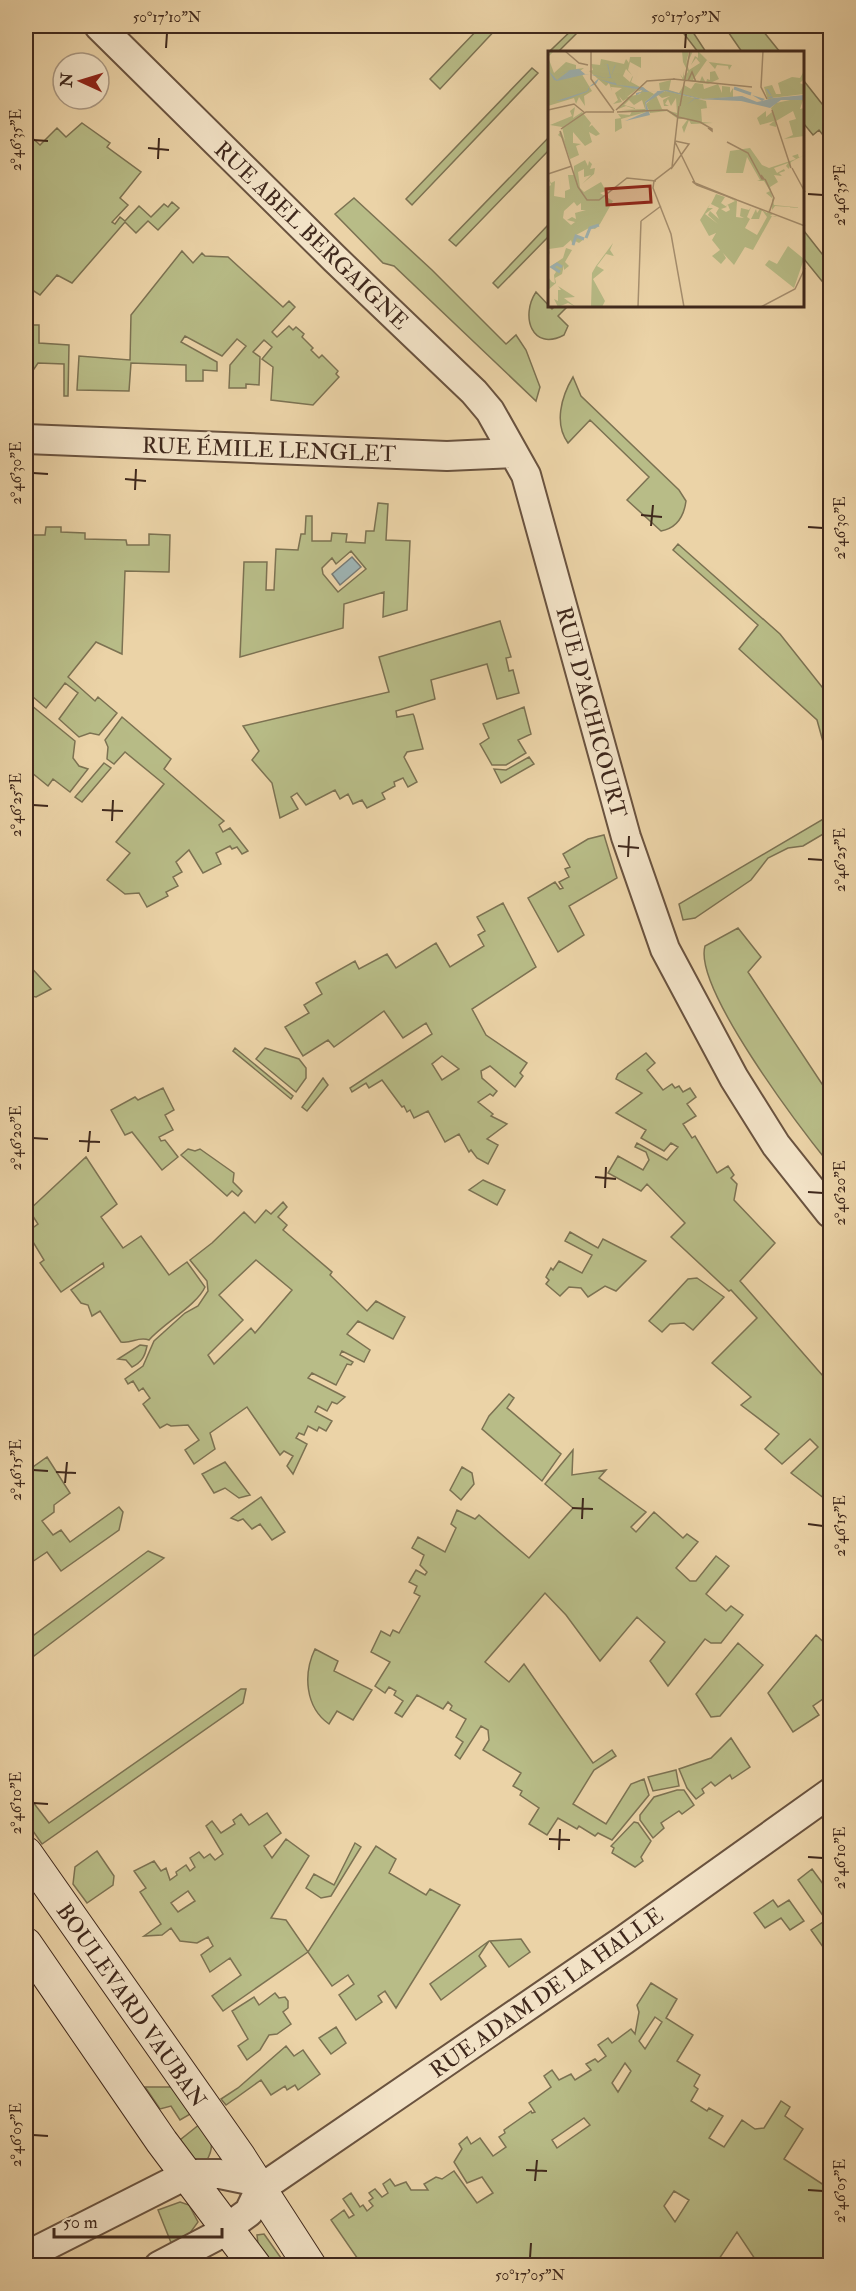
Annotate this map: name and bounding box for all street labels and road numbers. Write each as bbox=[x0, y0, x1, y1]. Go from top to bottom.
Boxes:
street label: RUE ABEL BERGAIGNE bbox=[208, 136, 414, 336]
street label: RUE ÉMILE LENGLET bbox=[141, 431, 397, 468]
street label: RUE D'ACHICOURT bbox=[549, 604, 633, 821]
street label: BOULEVARD VAUBAN bbox=[50, 1898, 213, 2113]
street label: RUE ADAM DE LA HALLE bbox=[425, 1901, 669, 2084]

